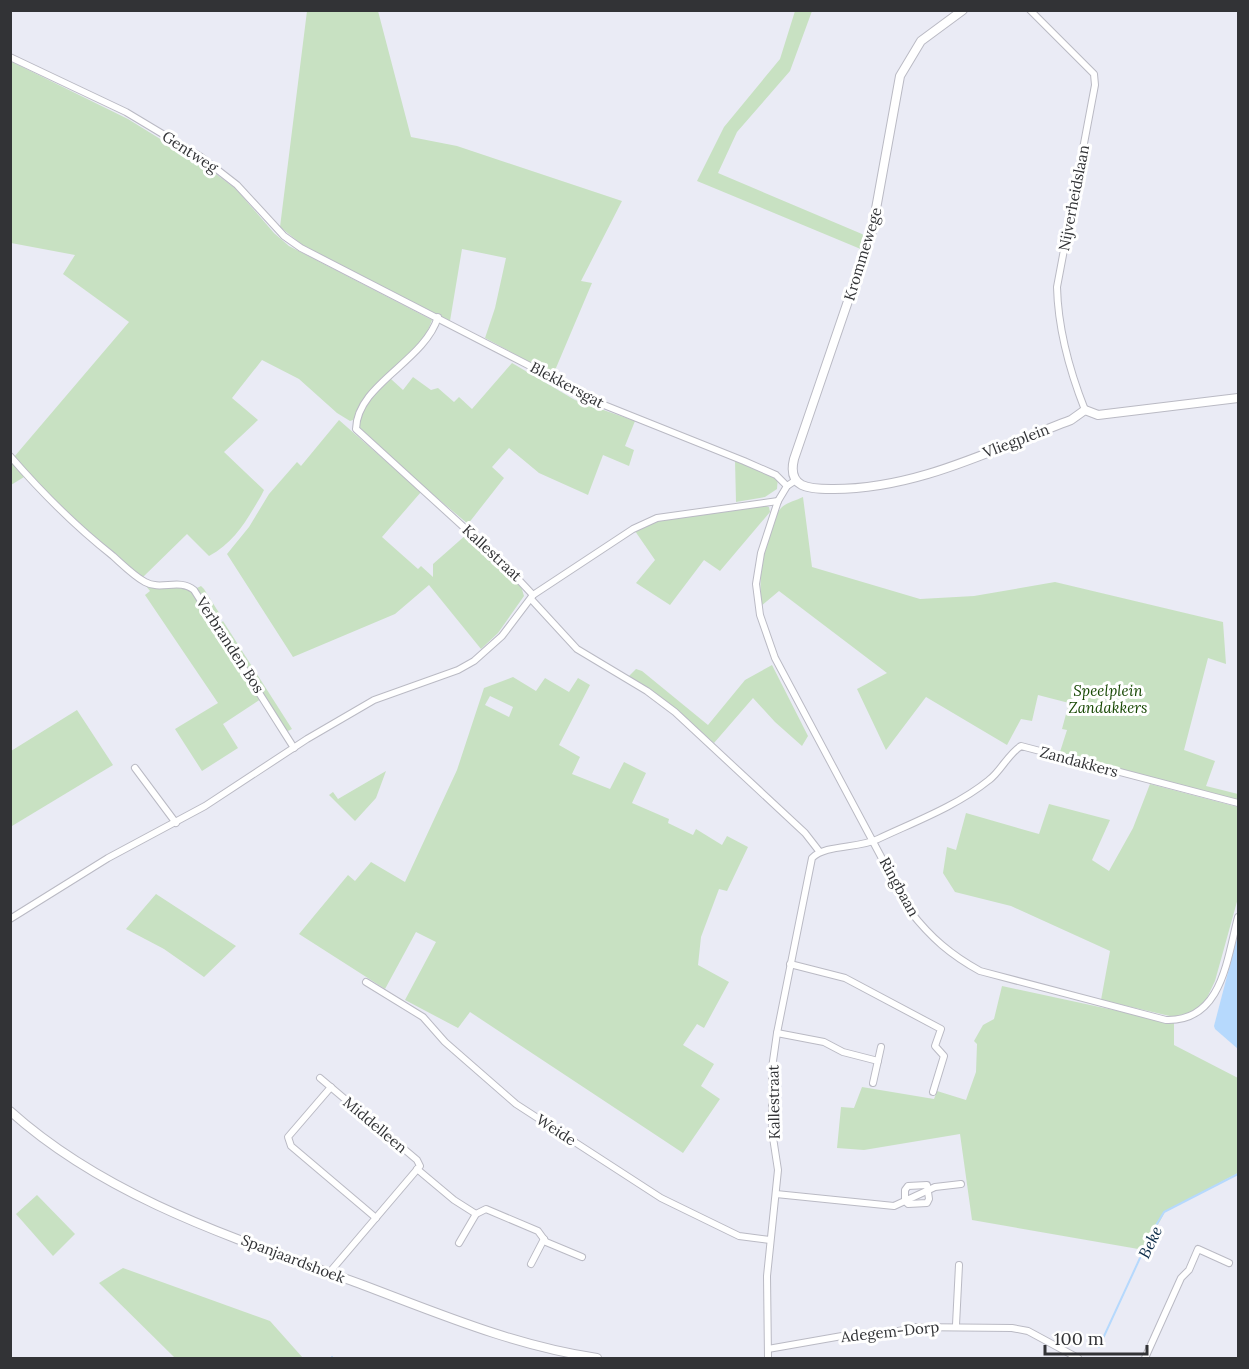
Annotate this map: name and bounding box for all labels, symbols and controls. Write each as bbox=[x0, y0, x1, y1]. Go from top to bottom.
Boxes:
street label: Gentweg bbox=[159, 126, 222, 177]
street label: Nijverheidslaan bbox=[1054, 143, 1093, 253]
street label: Krommewege bbox=[839, 205, 886, 303]
street label: Blekkersgat bbox=[527, 357, 607, 412]
street label: Vliegplein bbox=[979, 419, 1052, 462]
street label: Kallestraat bbox=[459, 520, 526, 585]
street label: Verbranden Bos bbox=[192, 592, 269, 696]
park label: Speelplein Zandakkers bbox=[1068, 681, 1148, 717]
street label: Zandakkers bbox=[1038, 742, 1120, 781]
street label: Ringbaan bbox=[875, 854, 923, 920]
street label: Kallestraat bbox=[763, 1064, 784, 1139]
street label: Middelleen bbox=[340, 1092, 411, 1157]
street label: Weide bbox=[533, 1110, 580, 1149]
water label: Beke bbox=[1134, 1222, 1166, 1261]
street label: Spanjaardshoek bbox=[239, 1230, 348, 1287]
street label: Adegem-Dorp bbox=[839, 1317, 940, 1346]
scale bar bbox=[1045, 1318, 1147, 1356]
text: 100 m bbox=[1054, 1327, 1104, 1350]

